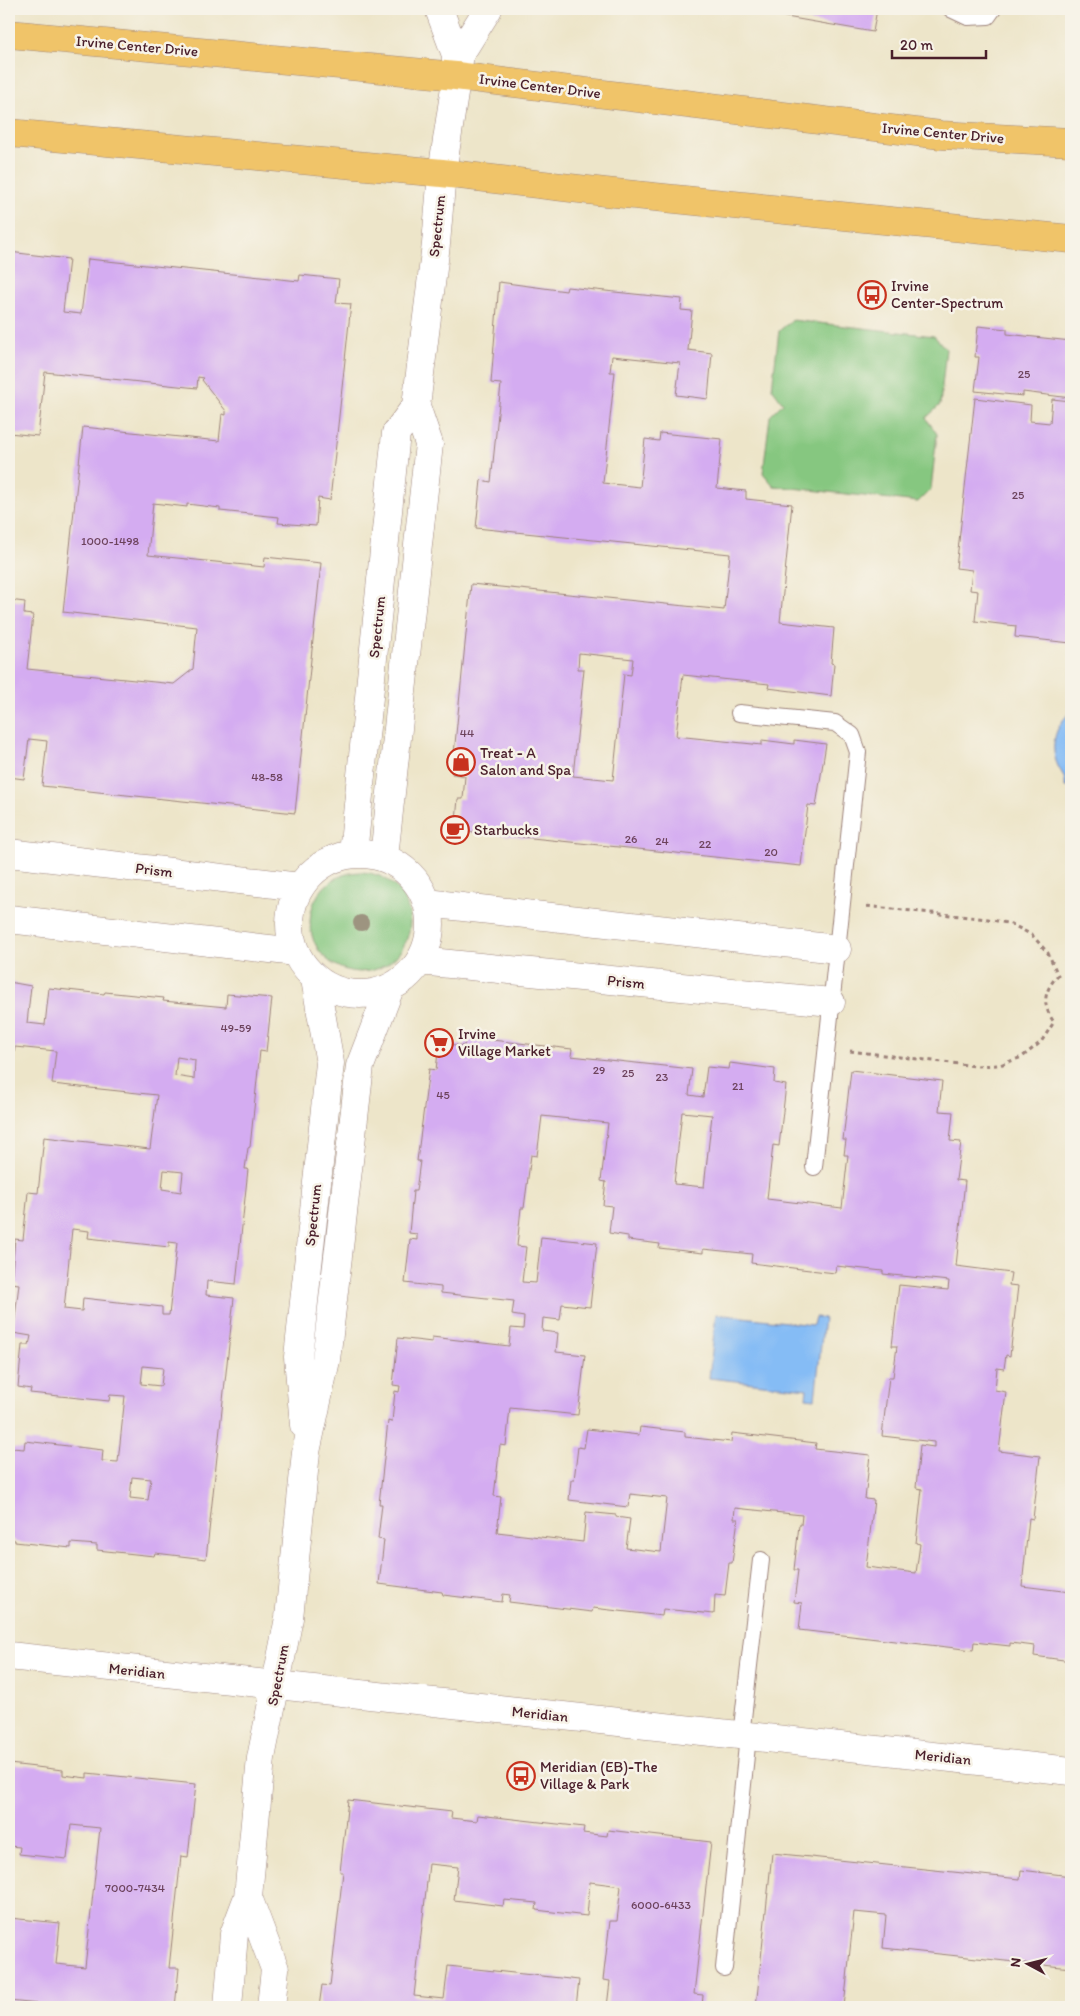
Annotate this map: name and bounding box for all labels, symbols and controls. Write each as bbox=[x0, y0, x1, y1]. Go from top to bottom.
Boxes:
scale bar bbox=[892, 28, 986, 60]
street label: Irvine Center Drive bbox=[75, 32, 199, 60]
text: 20 m bbox=[900, 36, 934, 54]
street label: Irvine Center Drive bbox=[478, 70, 602, 102]
street label: Irvine Center Drive bbox=[881, 119, 1005, 147]
street label: Spectrum bbox=[425, 194, 449, 258]
place label: Irvine Center-Spectrum bbox=[891, 277, 1003, 312]
bus stop icon: Irvine Center-Spectrum bbox=[857, 280, 887, 310]
house number: 25 bbox=[1018, 367, 1030, 381]
house number: 25 bbox=[1012, 488, 1024, 502]
house number: 1000-1498 bbox=[81, 534, 140, 548]
street label: Spectrum bbox=[365, 595, 389, 659]
house number: 44 bbox=[460, 726, 474, 740]
place label: Treat - A Salon and Spa bbox=[480, 744, 571, 779]
shop icon: Treat - A Salon and Spa bbox=[446, 747, 476, 777]
house number: 48-58 bbox=[251, 770, 283, 784]
cafe icon: Starbucks bbox=[440, 815, 470, 845]
place label: Starbucks bbox=[474, 821, 539, 839]
house number: 26 bbox=[625, 832, 637, 846]
house number: 24 bbox=[655, 834, 669, 848]
house number: 22 bbox=[699, 837, 712, 851]
house number: 20 bbox=[764, 845, 778, 859]
street label: Prism bbox=[134, 859, 174, 881]
street label: Prism bbox=[606, 971, 646, 993]
house number: 49-59 bbox=[221, 1021, 251, 1035]
place label: Irvine Village Market bbox=[458, 1025, 551, 1060]
supermarket icon: Irvine Village Market bbox=[424, 1028, 454, 1058]
house number: 29 bbox=[593, 1063, 605, 1077]
house number: 25 bbox=[622, 1066, 634, 1080]
house number: 23 bbox=[656, 1070, 669, 1084]
house number: 21 bbox=[732, 1079, 744, 1093]
house number: 45 bbox=[436, 1088, 450, 1102]
street label: Spectrum bbox=[301, 1183, 325, 1247]
street label: Spectrum bbox=[263, 1643, 293, 1707]
street label: Meridian bbox=[108, 1659, 167, 1683]
street label: Meridian bbox=[511, 1702, 570, 1726]
street label: Meridian bbox=[914, 1745, 973, 1769]
place label: Meridian (EB)-The Village & Park bbox=[540, 1758, 658, 1793]
bus stop icon: Meridian (EB)-The Village & Park bbox=[506, 1761, 536, 1791]
house number: 7000-7434 bbox=[105, 1881, 165, 1895]
house number: 6000-6433 bbox=[631, 1898, 691, 1912]
north arrow bbox=[1002, 1938, 1052, 1988]
text: N bbox=[1007, 1957, 1025, 1968]

